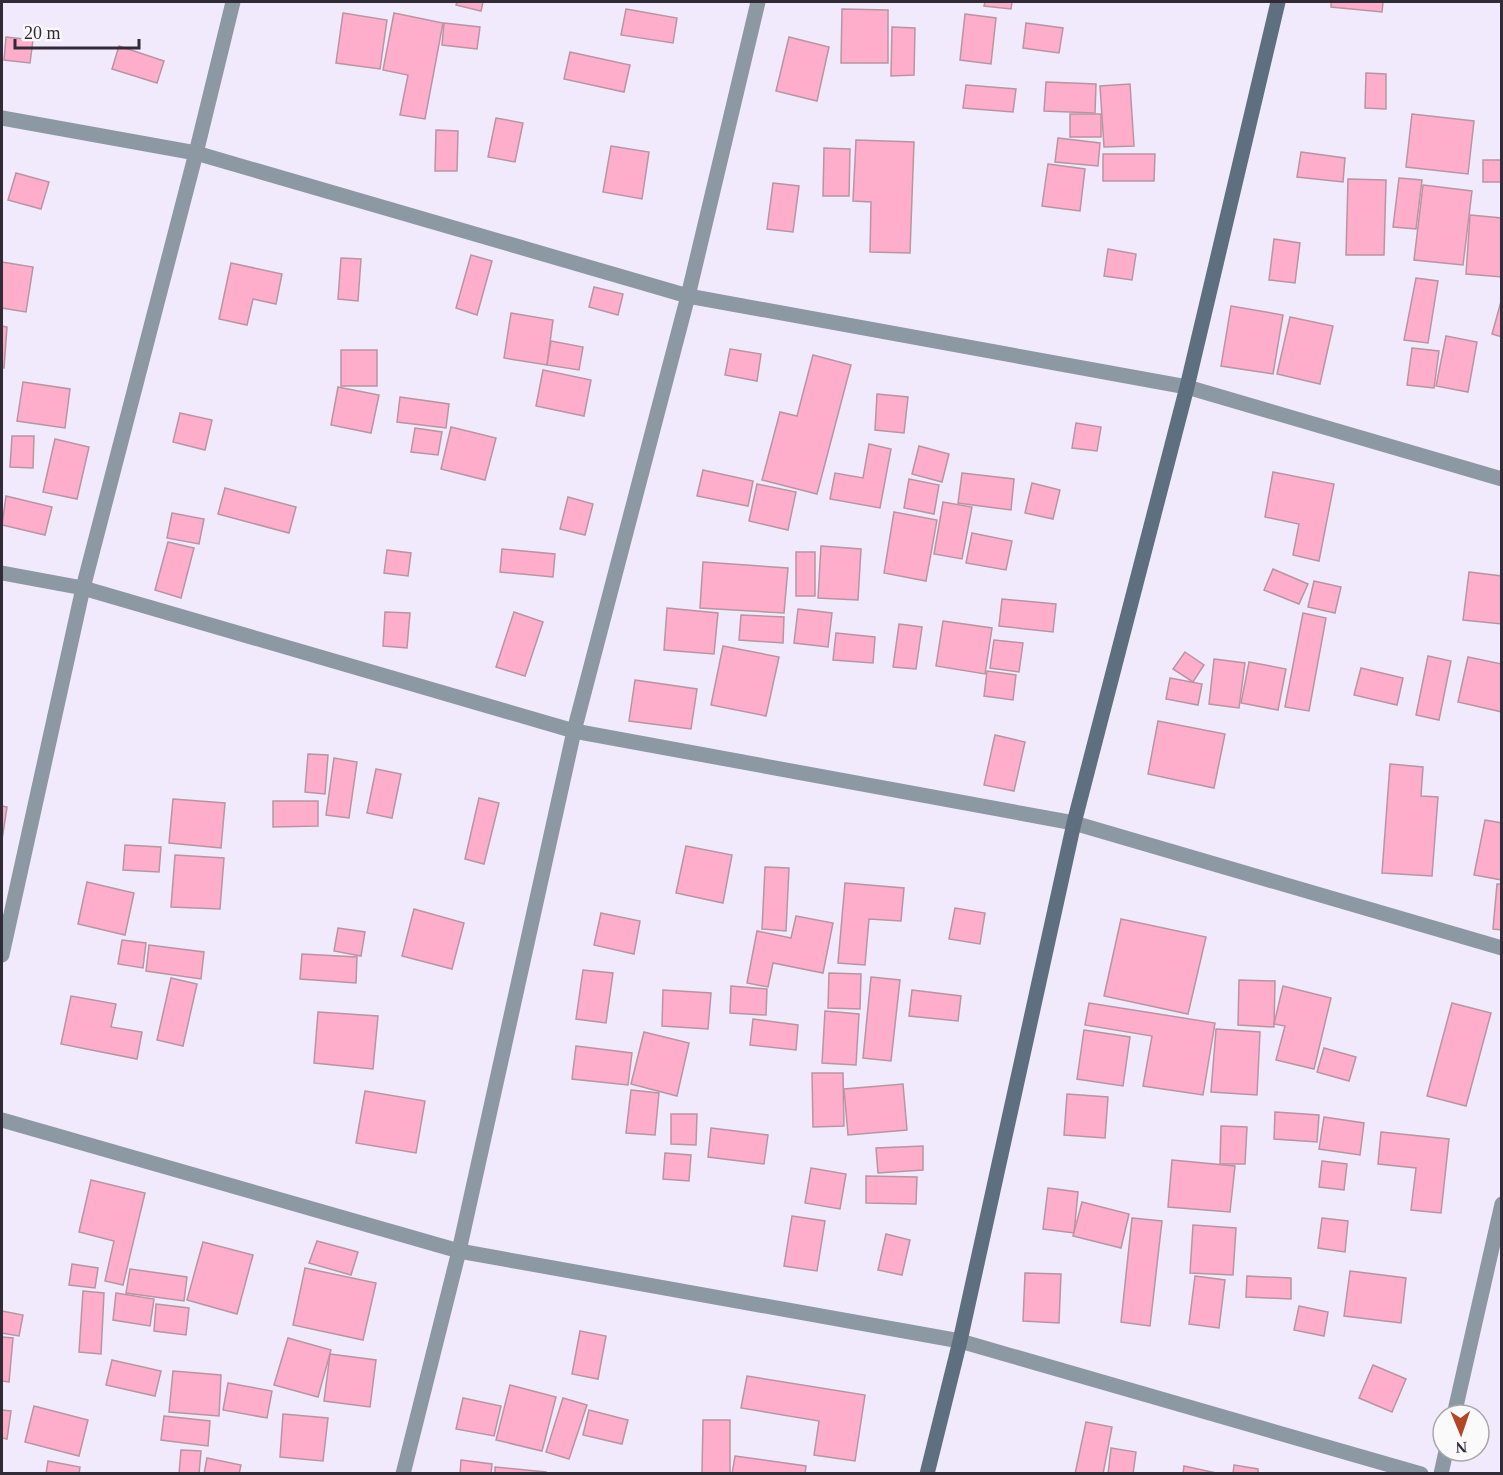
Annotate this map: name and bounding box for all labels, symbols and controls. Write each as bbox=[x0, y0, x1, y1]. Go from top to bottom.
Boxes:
scale bar bbox=[15, 12, 140, 50]
text: 20 m bbox=[24, 23, 61, 43]
north arrow bbox=[1431, 1403, 1491, 1463]
text: N bbox=[1455, 1439, 1468, 1456]

